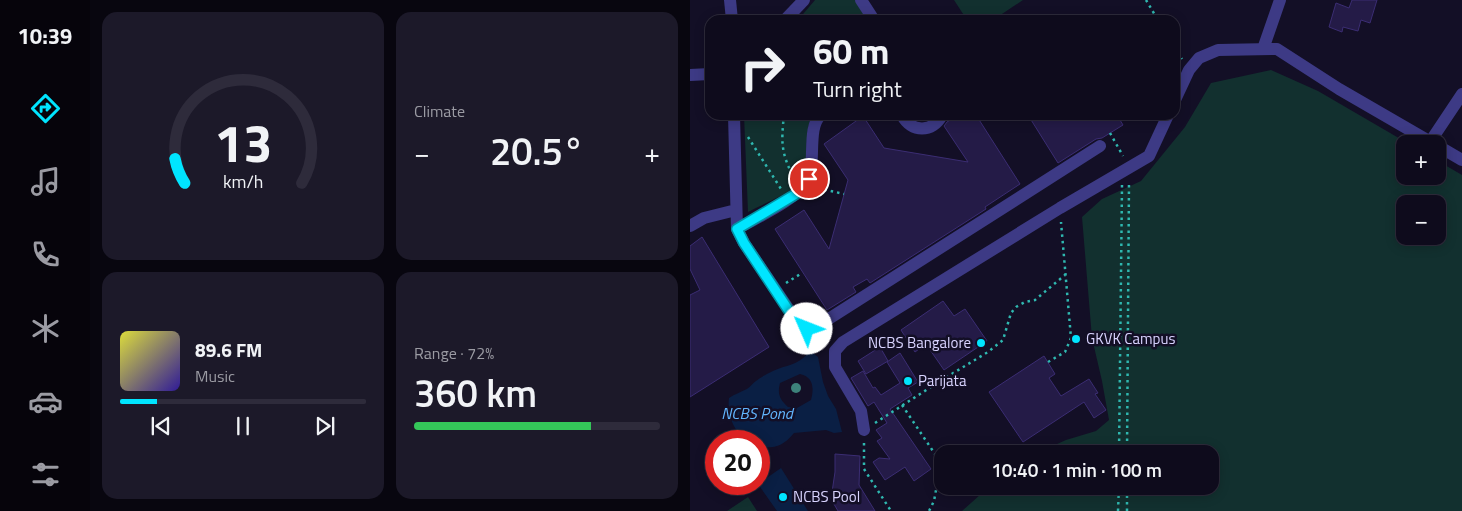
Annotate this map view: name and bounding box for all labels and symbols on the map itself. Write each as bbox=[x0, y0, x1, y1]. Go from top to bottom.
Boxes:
pin bbox=[788, 158, 830, 200]
position arrow bbox=[780, 302, 832, 354]
place label: GKVK Campus bbox=[1086, 327, 1175, 350]
place label: NCBS Bangalore bbox=[868, 331, 971, 354]
marker: GKVK Campus bbox=[1070, 333, 1082, 345]
marker: NCBS Bangalore bbox=[975, 337, 987, 349]
place label: Parijata bbox=[918, 369, 967, 392]
marker: Parijata bbox=[902, 375, 914, 387]
water label: NCBS Pond bbox=[721, 401, 795, 425]
speed limit sign: 20 bbox=[705, 430, 770, 495]
place label: NCBS Pool bbox=[793, 485, 860, 508]
marker: NCBS Pool bbox=[777, 491, 789, 503]

